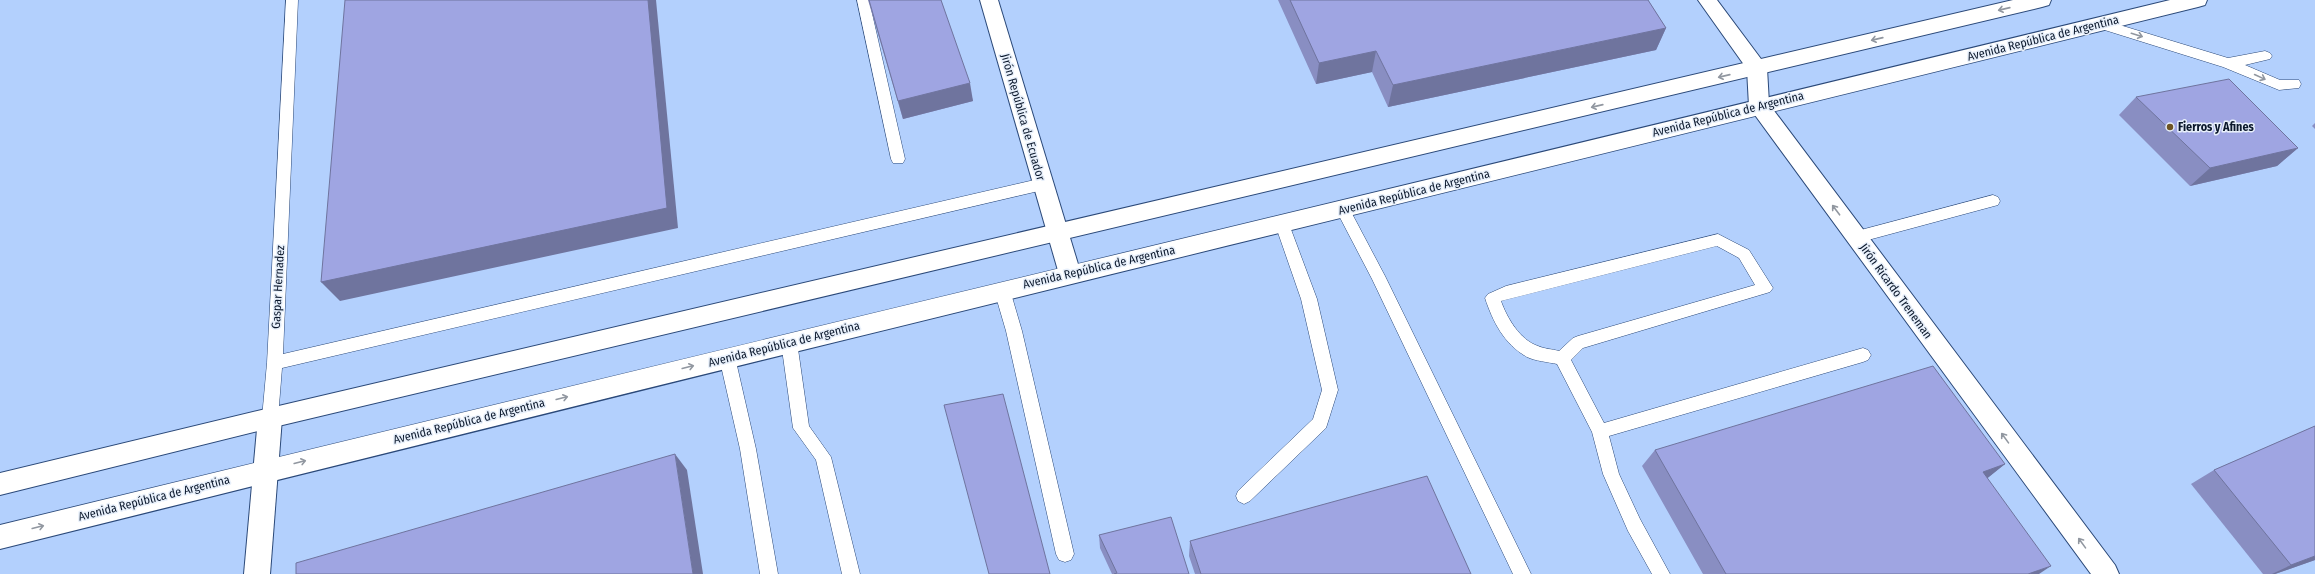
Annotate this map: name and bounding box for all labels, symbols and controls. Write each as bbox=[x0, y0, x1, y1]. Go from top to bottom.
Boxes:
one-way arrow bbox=[1998, 6, 2011, 13]
street label: Avenida República de Argentina bbox=[1966, 12, 2120, 64]
one-way arrow bbox=[2130, 32, 2143, 39]
one-way arrow bbox=[1871, 36, 1884, 44]
street label: Jirón República de Ecuador bbox=[998, 52, 1048, 183]
one-way arrow bbox=[1718, 73, 1731, 80]
one-way arrow bbox=[2254, 74, 2266, 81]
street label: Avenida República de Argentina bbox=[1651, 88, 1805, 140]
one-way arrow bbox=[1591, 102, 1604, 110]
place label: Fierros y Afines bbox=[2178, 120, 2254, 134]
marker: Fierros y Afines bbox=[2165, 122, 2175, 132]
street label: Avenida República de Argentina bbox=[1337, 166, 1491, 218]
one-way arrow bbox=[1832, 204, 1840, 215]
street label: Jirón Ricardo Treneman bbox=[1857, 241, 1935, 341]
street label: Avenida República de Argentina bbox=[1022, 243, 1177, 291]
street label: Gaspar Hernadez bbox=[269, 245, 287, 329]
street label: Avenida República de Argentina bbox=[707, 318, 861, 370]
one-way arrow bbox=[682, 362, 695, 370]
one-way arrow bbox=[555, 394, 568, 401]
street label: Avenida República de Argentina bbox=[392, 395, 546, 447]
one-way arrow bbox=[2001, 433, 2009, 444]
one-way arrow bbox=[293, 458, 306, 466]
street label: Avenida República de Argentina bbox=[77, 472, 231, 524]
one-way arrow bbox=[31, 523, 44, 531]
one-way arrow bbox=[2078, 537, 2087, 548]

